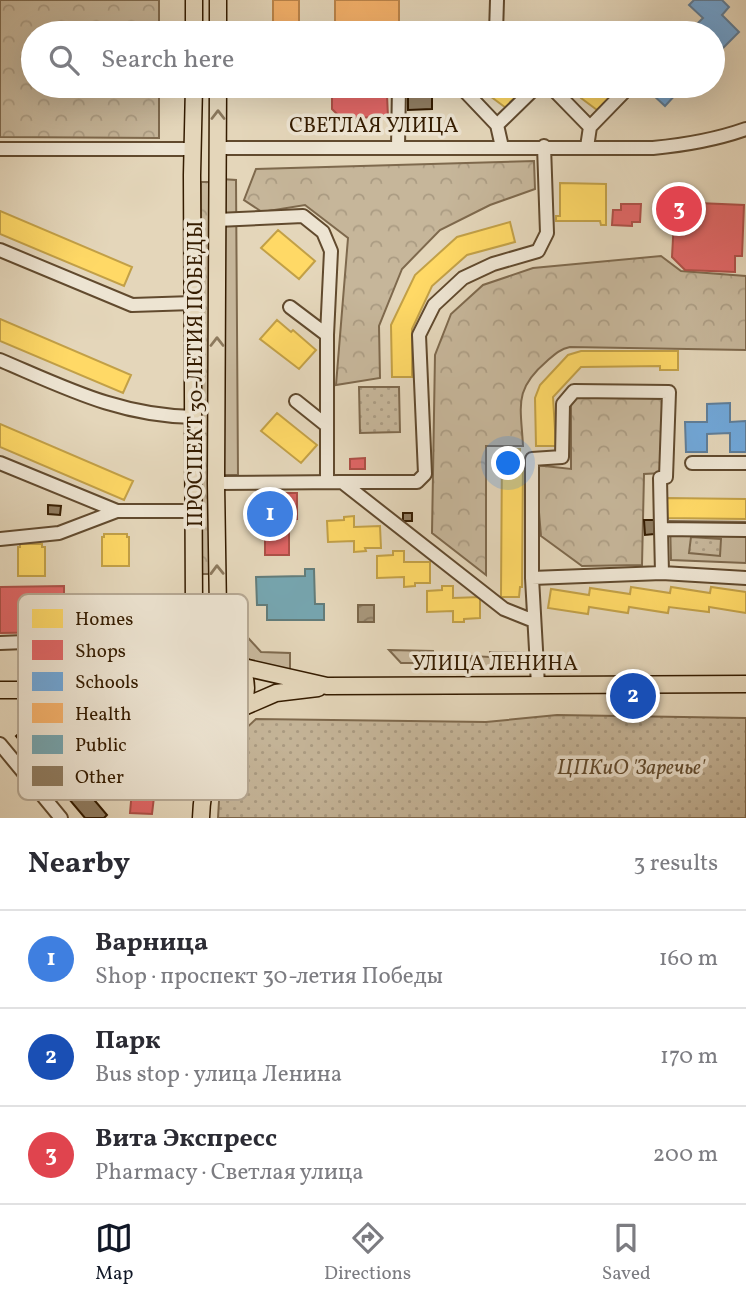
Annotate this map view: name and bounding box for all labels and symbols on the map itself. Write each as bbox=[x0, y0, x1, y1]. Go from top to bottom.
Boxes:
one-way arrow bbox=[210, 109, 226, 120]
street label: СВЕТЛАЯ УЛИЦА bbox=[289, 112, 459, 141]
pin: 3 bbox=[656, 183, 702, 235]
street label: ПРОСПЕКТ 30-ЛЕТИЯ ПОБЕДЫ bbox=[182, 221, 211, 527]
one-way arrow bbox=[209, 337, 225, 347]
your location bbox=[491, 446, 525, 480]
pin: 1 bbox=[247, 488, 293, 540]
one-way arrow bbox=[210, 564, 225, 575]
legend bbox=[18, 594, 248, 800]
text: Homes bbox=[75, 607, 133, 633]
text: Shops bbox=[75, 639, 126, 665]
street label: УЛИЦА ЛЕНИНА bbox=[412, 650, 578, 679]
text: Schools bbox=[75, 670, 139, 696]
pin: 2 bbox=[610, 670, 656, 722]
text: Health bbox=[75, 702, 131, 728]
text: Public bbox=[75, 733, 127, 759]
park label: ЦПКиО 'Заречье' bbox=[557, 754, 706, 783]
text: Other bbox=[75, 765, 124, 791]

